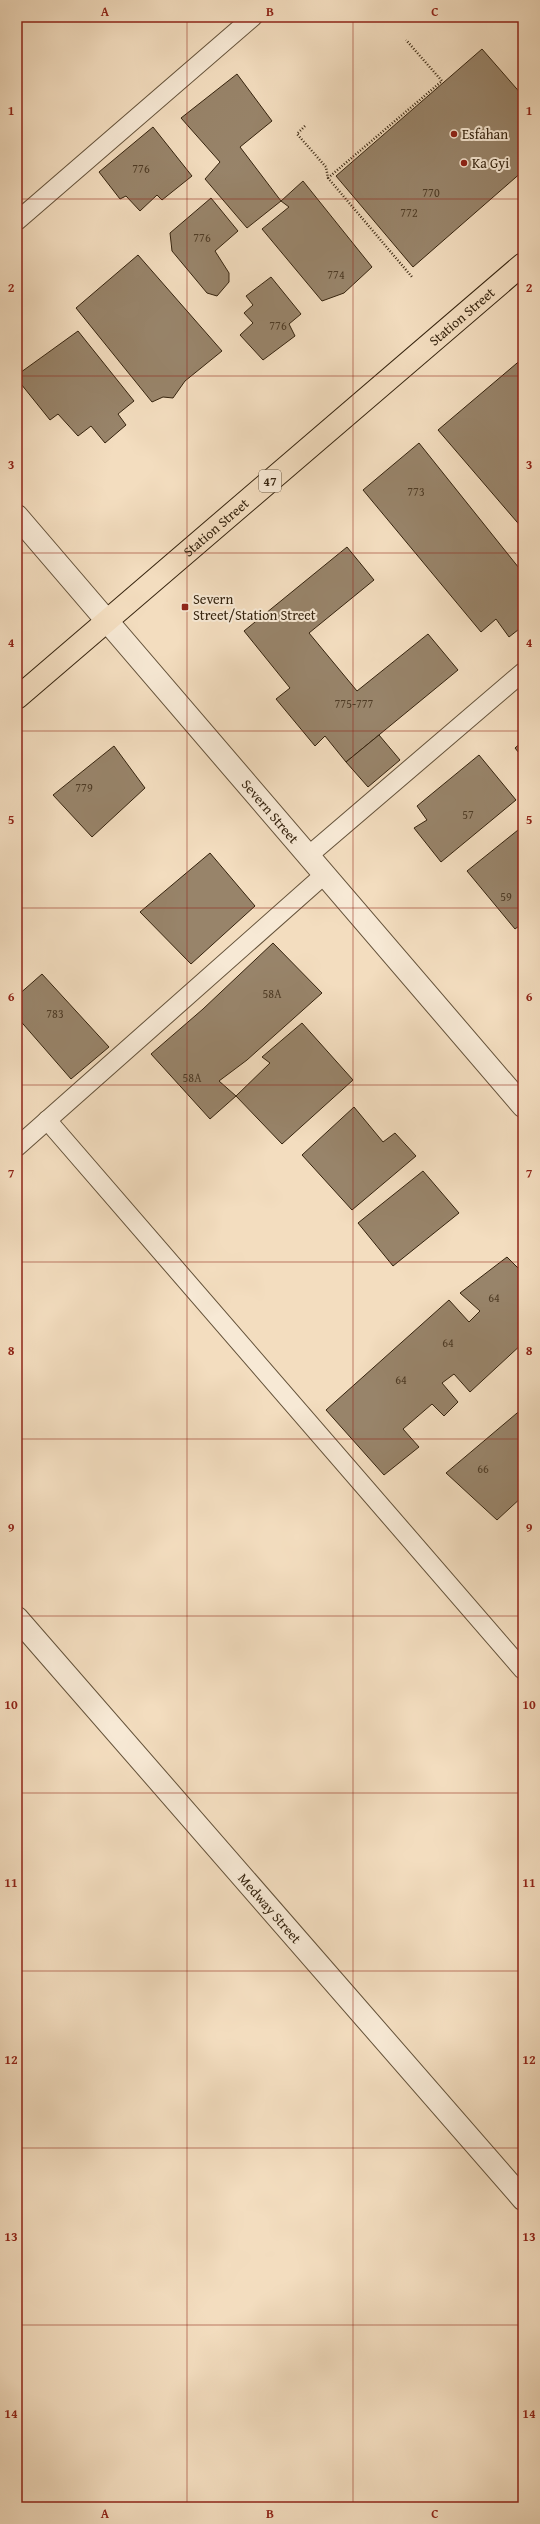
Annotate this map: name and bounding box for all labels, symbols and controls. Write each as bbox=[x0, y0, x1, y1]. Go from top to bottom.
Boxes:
text: A bbox=[101, 2, 110, 21]
text: B bbox=[266, 2, 274, 21]
text: C bbox=[431, 2, 439, 21]
text: 1 bbox=[8, 101, 14, 120]
text: 1 bbox=[526, 101, 532, 120]
place label: Esfahan bbox=[462, 124, 508, 144]
marker: Esfahan bbox=[449, 129, 459, 139]
place label: Ka Gyi bbox=[472, 153, 509, 173]
marker: Ka Gyi bbox=[459, 158, 469, 168]
house number: 776 bbox=[132, 160, 150, 177]
house number: 770 bbox=[422, 184, 440, 201]
house number: 772 bbox=[400, 204, 418, 221]
house number: 776 bbox=[193, 229, 211, 246]
house number: 774 bbox=[327, 266, 345, 283]
text: 2 bbox=[8, 278, 15, 297]
text: 2 bbox=[526, 278, 533, 297]
street label: Station Street bbox=[425, 283, 499, 350]
house number: 776 bbox=[269, 317, 287, 334]
text: 3 bbox=[8, 455, 14, 474]
text: 3 bbox=[526, 455, 532, 474]
road number: 47 bbox=[259, 470, 281, 492]
house number: 773 bbox=[407, 483, 425, 500]
street label: Station Street bbox=[179, 493, 253, 561]
place label: Severn Street/Station Street bbox=[193, 589, 316, 625]
marker: Severn Street/Station Street bbox=[180, 602, 190, 612]
text: 4 bbox=[8, 633, 15, 652]
text: 4 bbox=[526, 633, 533, 652]
house number: 775-777 bbox=[335, 695, 374, 712]
street label: Severn Street bbox=[237, 775, 304, 848]
house number: 779 bbox=[75, 779, 93, 796]
house number: 57 bbox=[462, 806, 474, 823]
text: 5 bbox=[8, 810, 15, 829]
text: 5 bbox=[526, 810, 533, 829]
house number: 59 bbox=[500, 888, 512, 905]
house number: 58A bbox=[263, 985, 282, 1002]
text: 6 bbox=[8, 987, 15, 1006]
text: 6 bbox=[526, 987, 533, 1006]
house number: 783 bbox=[46, 1005, 64, 1022]
house number: 58A bbox=[183, 1069, 202, 1086]
text: 7 bbox=[8, 1164, 15, 1183]
text: 7 bbox=[526, 1164, 533, 1183]
house number: 64 bbox=[488, 1289, 500, 1306]
house number: 64 bbox=[442, 1334, 454, 1351]
text: 8 bbox=[8, 1341, 15, 1360]
text: 8 bbox=[526, 1341, 533, 1360]
house number: 64 bbox=[395, 1371, 407, 1388]
house number: 66 bbox=[477, 1460, 489, 1477]
text: 9 bbox=[8, 1518, 15, 1537]
text: 9 bbox=[526, 1518, 533, 1537]
text: 10 bbox=[4, 1695, 18, 1714]
text: 10 bbox=[522, 1695, 536, 1714]
street label: Medway Street bbox=[234, 1869, 306, 1948]
text: 11 bbox=[4, 1873, 18, 1892]
text: 11 bbox=[522, 1873, 536, 1892]
text: 12 bbox=[4, 2050, 18, 2069]
text: 12 bbox=[522, 2050, 536, 2069]
text: 13 bbox=[4, 2227, 18, 2246]
text: 13 bbox=[522, 2227, 536, 2246]
text: 14 bbox=[4, 2404, 18, 2423]
text: 14 bbox=[522, 2404, 536, 2423]
text: A bbox=[101, 2504, 110, 2523]
text: B bbox=[266, 2504, 274, 2523]
text: C bbox=[431, 2504, 439, 2523]

